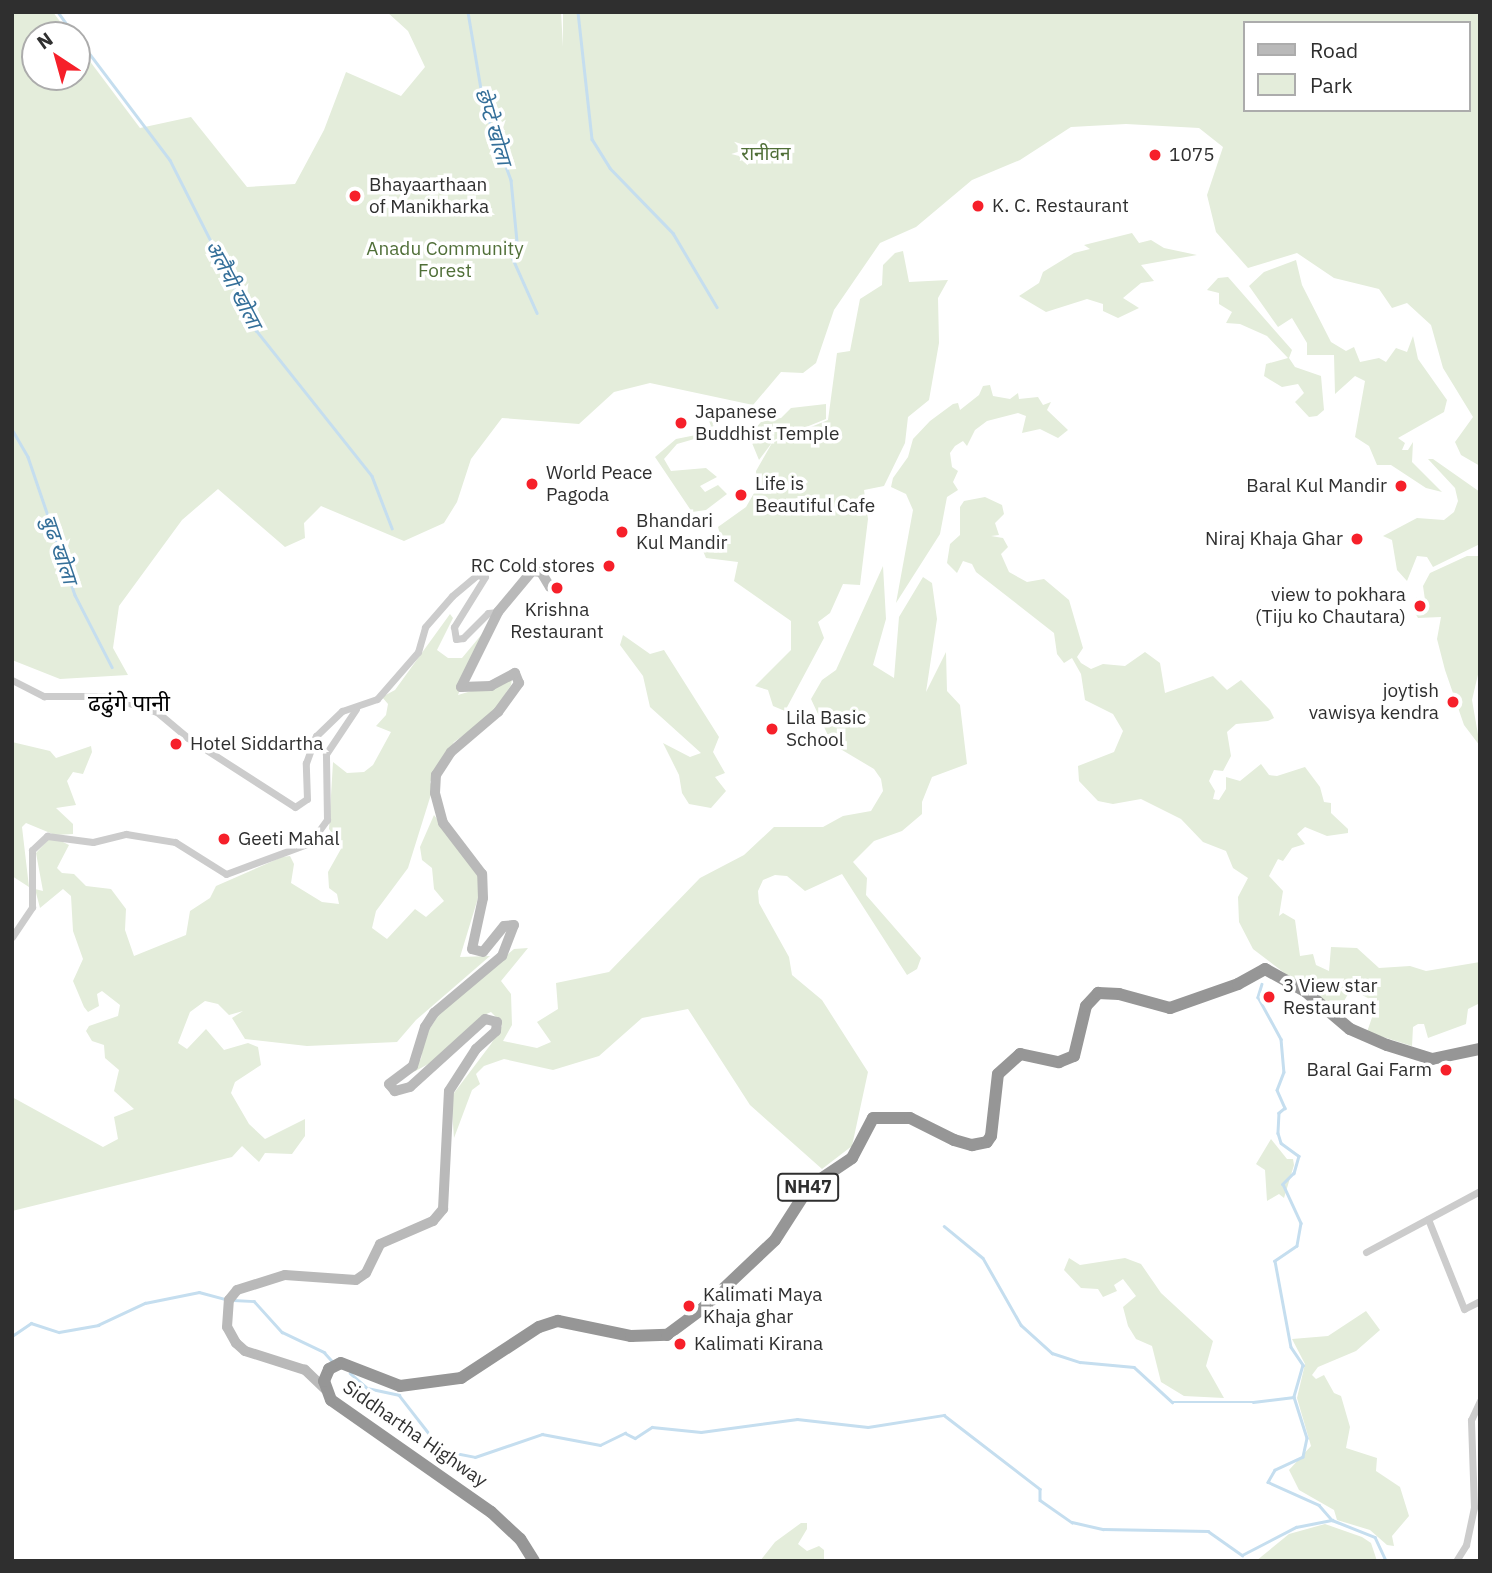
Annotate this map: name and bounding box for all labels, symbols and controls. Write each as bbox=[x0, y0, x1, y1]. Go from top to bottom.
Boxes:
north arrow bbox=[21, 21, 91, 91]
legend bbox=[1244, 21, 1471, 112]
text: N bbox=[32, 27, 57, 54]
text: Road bbox=[1310, 36, 1358, 64]
text: Park bbox=[1310, 71, 1353, 99]
water label: छेप्टे खोला bbox=[470, 84, 518, 168]
park label: रानीवन bbox=[741, 143, 791, 165]
place label: 1075 bbox=[1169, 144, 1215, 166]
marker: 1075 bbox=[1147, 147, 1163, 163]
place label: Bhayaarthaan of Manikharka bbox=[369, 174, 489, 218]
marker: Bhayaarthaan of Manikharka bbox=[347, 188, 363, 204]
place label: K. C. Restaurant bbox=[992, 195, 1129, 217]
marker: K. C. Restaurant bbox=[970, 198, 986, 214]
water label: अलैची खोला bbox=[200, 236, 268, 332]
park label: Anadu Community Forest bbox=[366, 238, 524, 282]
place label: Japanese Buddhist Temple bbox=[695, 401, 839, 445]
marker: Japanese Buddhist Temple bbox=[673, 415, 689, 431]
place label: World Peace Pagoda bbox=[546, 462, 653, 506]
place label: Life is Beautiful Cafe bbox=[755, 473, 875, 517]
place label: Baral Kul Mandir bbox=[1246, 475, 1387, 497]
marker: World Peace Pagoda bbox=[524, 476, 540, 492]
marker: Baral Kul Mandir bbox=[1393, 478, 1409, 494]
marker: Life is Beautiful Cafe bbox=[733, 487, 749, 503]
place label: Bhandari Kul Mandir bbox=[636, 510, 727, 554]
water label: बुढ खोला bbox=[37, 511, 83, 587]
marker: Bhandari Kul Mandir bbox=[614, 524, 630, 540]
place label: Niraj Khaja Ghar bbox=[1205, 528, 1343, 550]
marker: Niraj Khaja Ghar bbox=[1349, 531, 1365, 547]
place label: RC Cold stores bbox=[471, 555, 595, 577]
marker: RC Cold stores bbox=[601, 558, 617, 574]
marker: Krishna Restaurant bbox=[549, 580, 565, 596]
place label: view to pokhara (Tiju ko Chautara) bbox=[1255, 584, 1406, 628]
marker: view to pokhara (Tiju ko Chautara) bbox=[1412, 598, 1428, 614]
place label: Krishna Restaurant bbox=[510, 599, 604, 643]
place label: joytish vawisya kendra bbox=[1309, 680, 1439, 724]
district label: ढढुंगे पानी bbox=[88, 688, 170, 716]
marker: joytish vawisya kendra bbox=[1445, 694, 1461, 710]
place label: Lila Basic School bbox=[786, 707, 866, 751]
marker: Lila Basic School bbox=[764, 721, 780, 737]
place label: Hotel Siddartha bbox=[190, 733, 323, 755]
marker: Hotel Siddartha bbox=[168, 736, 184, 752]
place label: Geeti Mahal bbox=[238, 828, 340, 850]
marker: Geeti Mahal bbox=[216, 831, 232, 847]
place label: 3 View star Restaurant bbox=[1283, 975, 1378, 1019]
marker: 3 View star Restaurant bbox=[1261, 989, 1277, 1005]
place label: Baral Gai Farm bbox=[1307, 1059, 1432, 1081]
marker: Baral Gai Farm bbox=[1438, 1062, 1454, 1078]
road number: NH47 bbox=[776, 1172, 840, 1202]
place label: Kalimati Maya Khaja ghar bbox=[703, 1284, 822, 1328]
marker: Kalimati Maya Khaja ghar bbox=[681, 1298, 697, 1314]
place label: Kalimati Kirana bbox=[694, 1333, 823, 1355]
marker: Kalimati Kirana bbox=[672, 1336, 688, 1352]
street label: Siddhartha Highway bbox=[339, 1376, 491, 1492]

